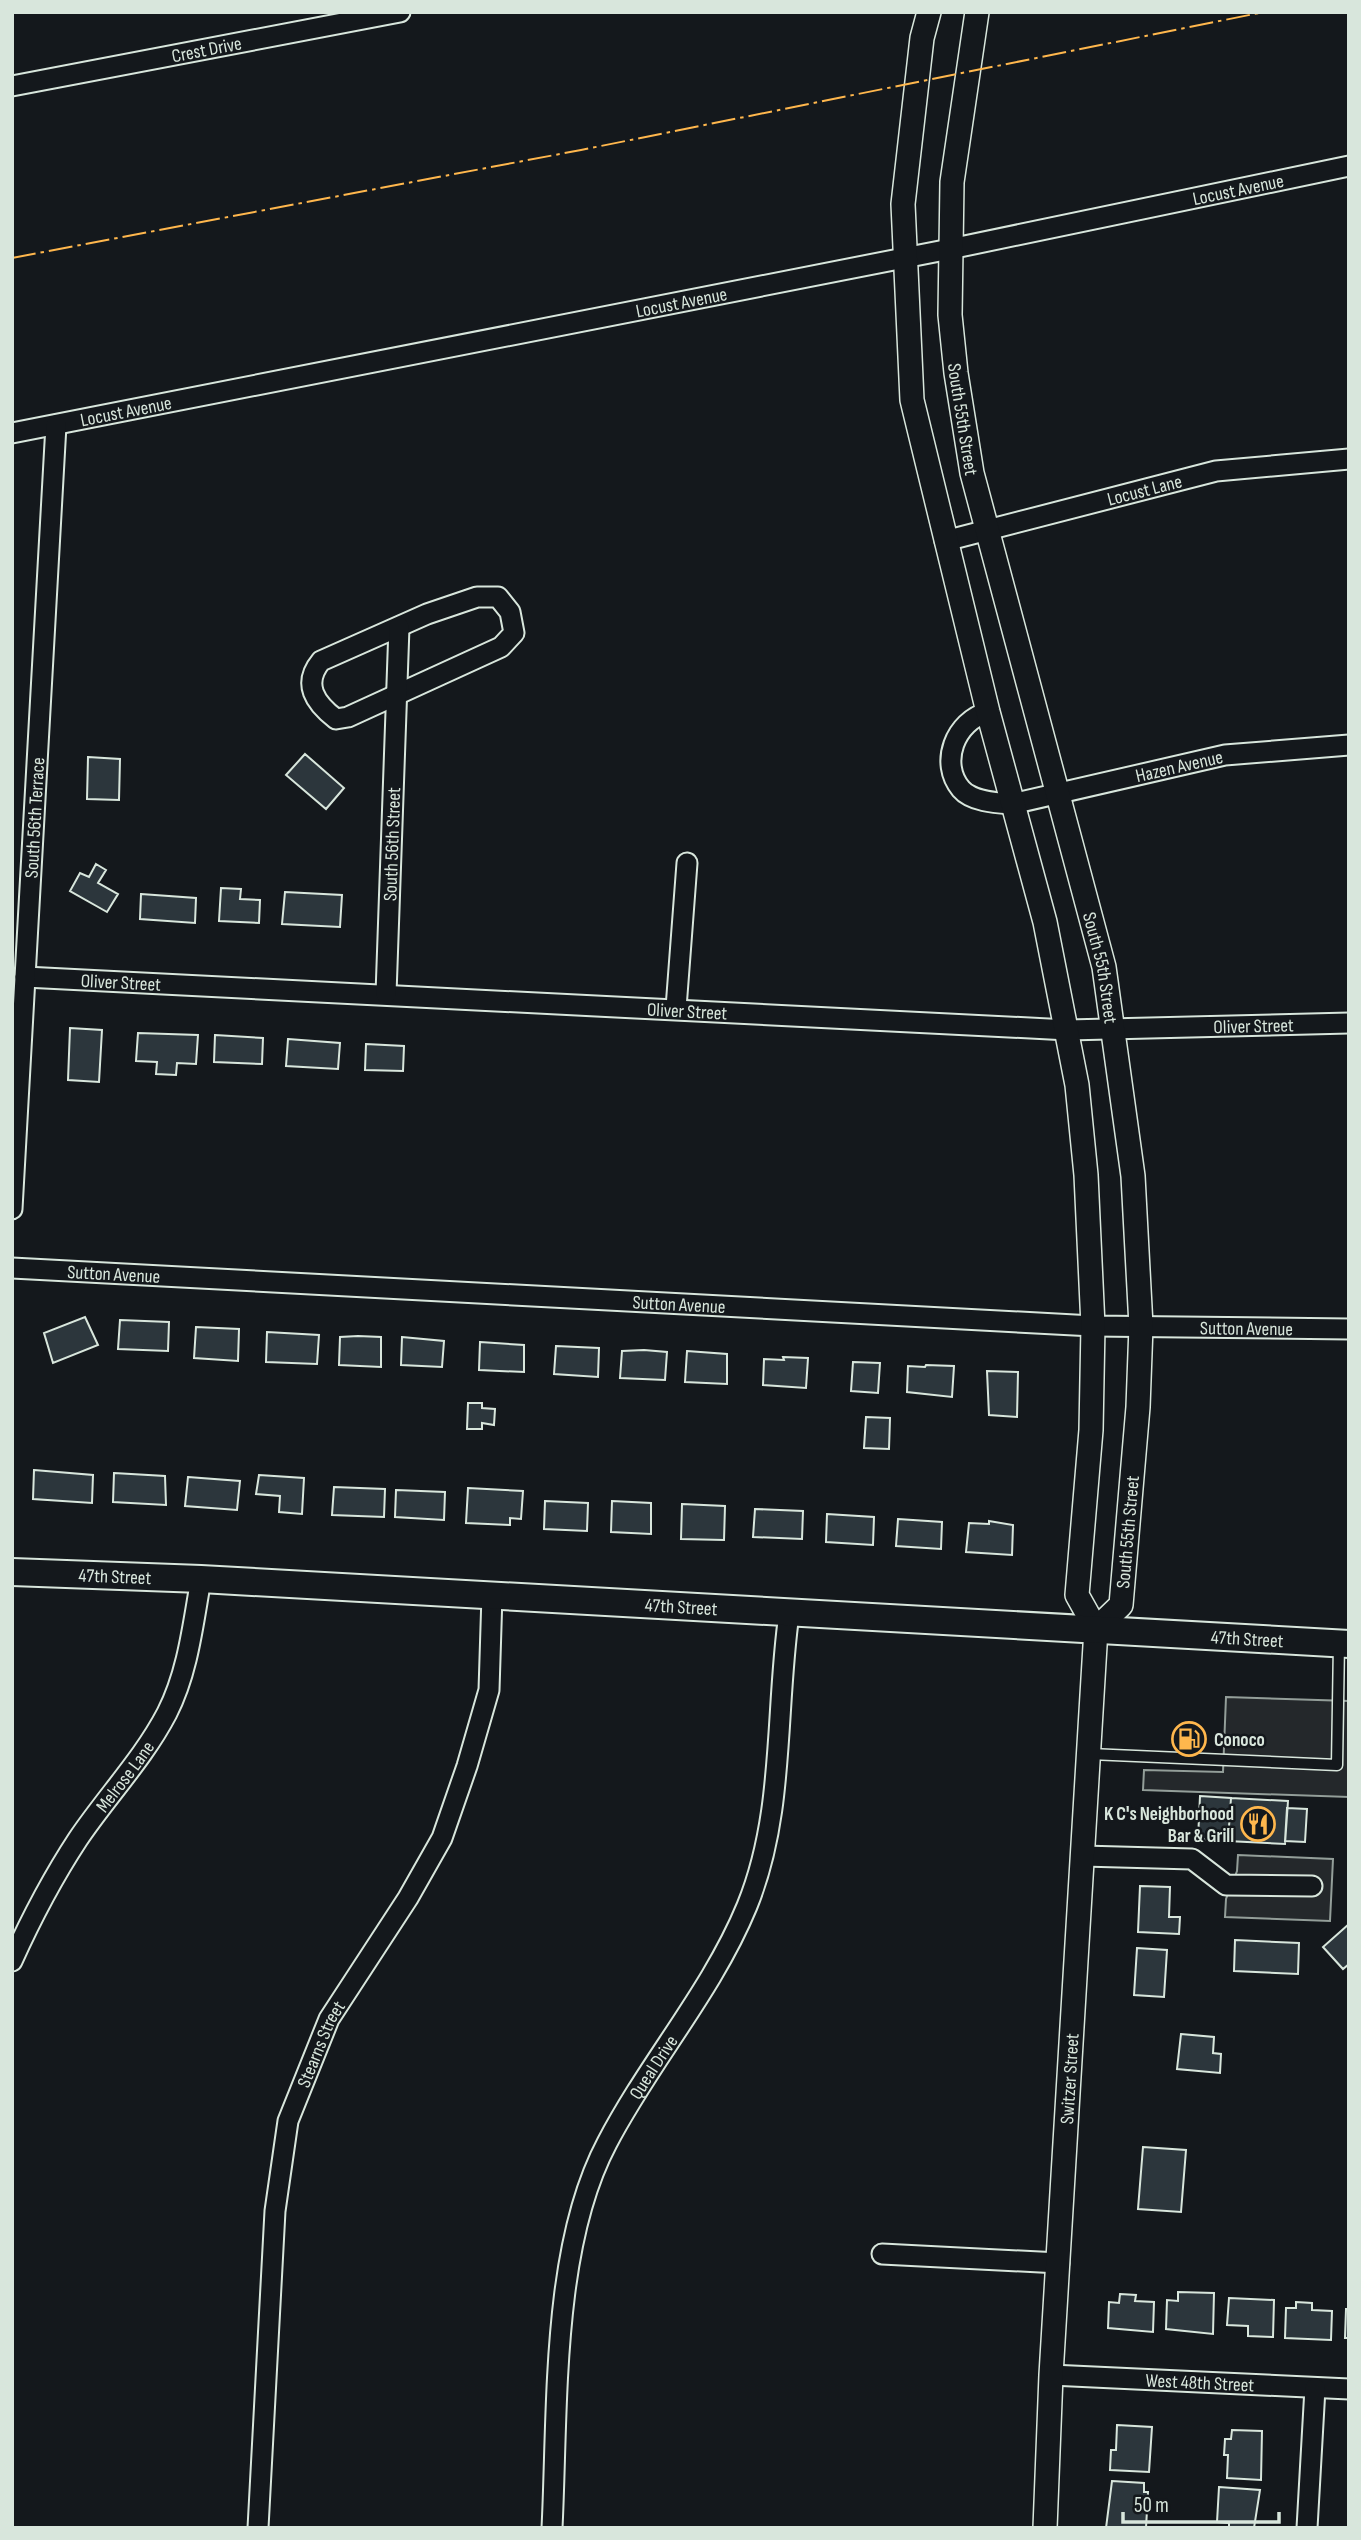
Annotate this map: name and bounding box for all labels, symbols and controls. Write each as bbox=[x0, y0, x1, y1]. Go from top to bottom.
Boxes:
street label: Crest Drive bbox=[170, 32, 244, 68]
street label: Locust Avenue bbox=[1191, 170, 1286, 211]
street label: Locust Avenue bbox=[634, 283, 729, 323]
street label: South 55th Street bbox=[942, 362, 982, 477]
street label: Locust Avenue bbox=[79, 392, 174, 432]
street label: Locust Lane bbox=[1105, 470, 1185, 512]
street label: Hazen Avenue bbox=[1134, 746, 1225, 788]
street label: South 56th Terrace bbox=[21, 757, 50, 879]
street label: South 56th Street bbox=[379, 787, 406, 902]
street label: South 55th Street bbox=[1077, 910, 1122, 1025]
street label: Oliver Street bbox=[80, 970, 162, 997]
street label: Oliver Street bbox=[646, 999, 728, 1026]
street label: Oliver Street bbox=[1213, 1014, 1294, 1039]
street label: Sutton Avenue bbox=[67, 1261, 161, 1289]
street label: Sutton Avenue bbox=[632, 1291, 726, 1319]
street label: Sutton Avenue bbox=[1200, 1317, 1293, 1341]
street label: South 55th Street bbox=[1112, 1475, 1145, 1590]
street label: 47th Street bbox=[78, 1564, 152, 1590]
street label: 47th Street bbox=[644, 1594, 718, 1621]
street label: 47th Street bbox=[1210, 1626, 1284, 1653]
fuel station icon: Conoco bbox=[1170, 1720, 1208, 1758]
place label: Conoco bbox=[1214, 1729, 1265, 1752]
street label: Melrose Lane bbox=[92, 1737, 160, 1817]
place label: K C's Neighborhood Bar & Grill bbox=[1104, 1803, 1234, 1848]
restaurant icon: K C's Neighborhood Bar & Grill bbox=[1239, 1805, 1277, 1843]
street label: Stearns Street bbox=[293, 1997, 351, 2091]
street label: Queal Drive bbox=[625, 2031, 683, 2104]
street label: Switzer Street bbox=[1056, 2032, 1085, 2125]
street label: West 48th Street bbox=[1145, 2369, 1255, 2398]
scale bar bbox=[1123, 2480, 1279, 2524]
text: 50 m bbox=[1134, 2493, 1169, 2518]

